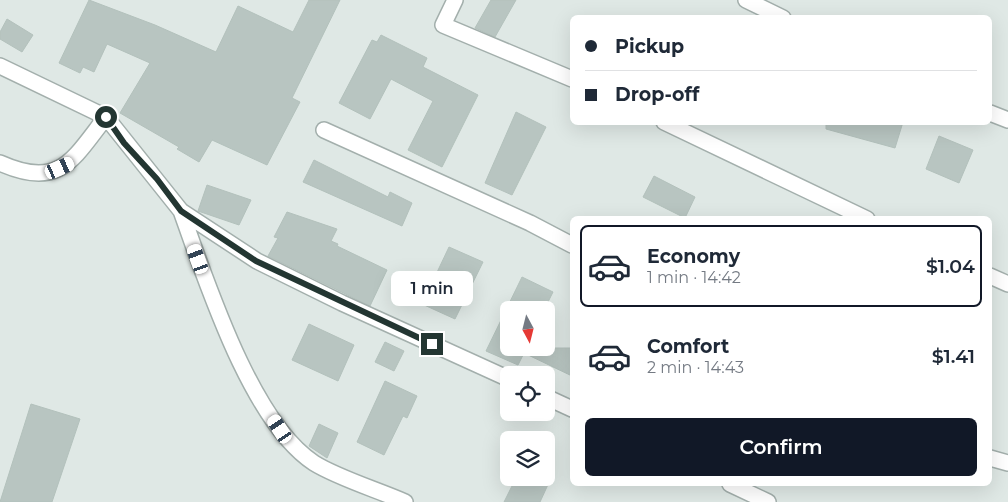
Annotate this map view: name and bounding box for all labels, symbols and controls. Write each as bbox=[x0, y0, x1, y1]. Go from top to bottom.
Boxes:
text: Pickup bbox=[615, 35, 684, 58]
text: Drop-off bbox=[615, 83, 699, 106]
route start bbox=[95, 106, 117, 128]
car bbox=[43, 155, 76, 181]
car bbox=[185, 242, 210, 276]
icon: car bbox=[587, 244, 632, 289]
text: Economy bbox=[647, 245, 740, 268]
text: $1.04 bbox=[926, 255, 975, 278]
text: 1 min · 14:42 bbox=[647, 268, 741, 287]
callout: 1 min bbox=[391, 272, 473, 306]
text: 1 min bbox=[411, 279, 453, 298]
north arrow bbox=[500, 301, 555, 356]
map controls bbox=[500, 301, 555, 486]
route end bbox=[421, 333, 443, 355]
icon: car bbox=[587, 334, 632, 379]
text: Comfort bbox=[647, 335, 729, 358]
text: $1.41 bbox=[932, 345, 975, 368]
text: 2 min · 14:43 bbox=[647, 358, 744, 377]
button: locate bbox=[500, 366, 555, 421]
car bbox=[265, 412, 294, 446]
button: Confirm bbox=[585, 418, 977, 476]
button: layers bbox=[500, 431, 555, 486]

